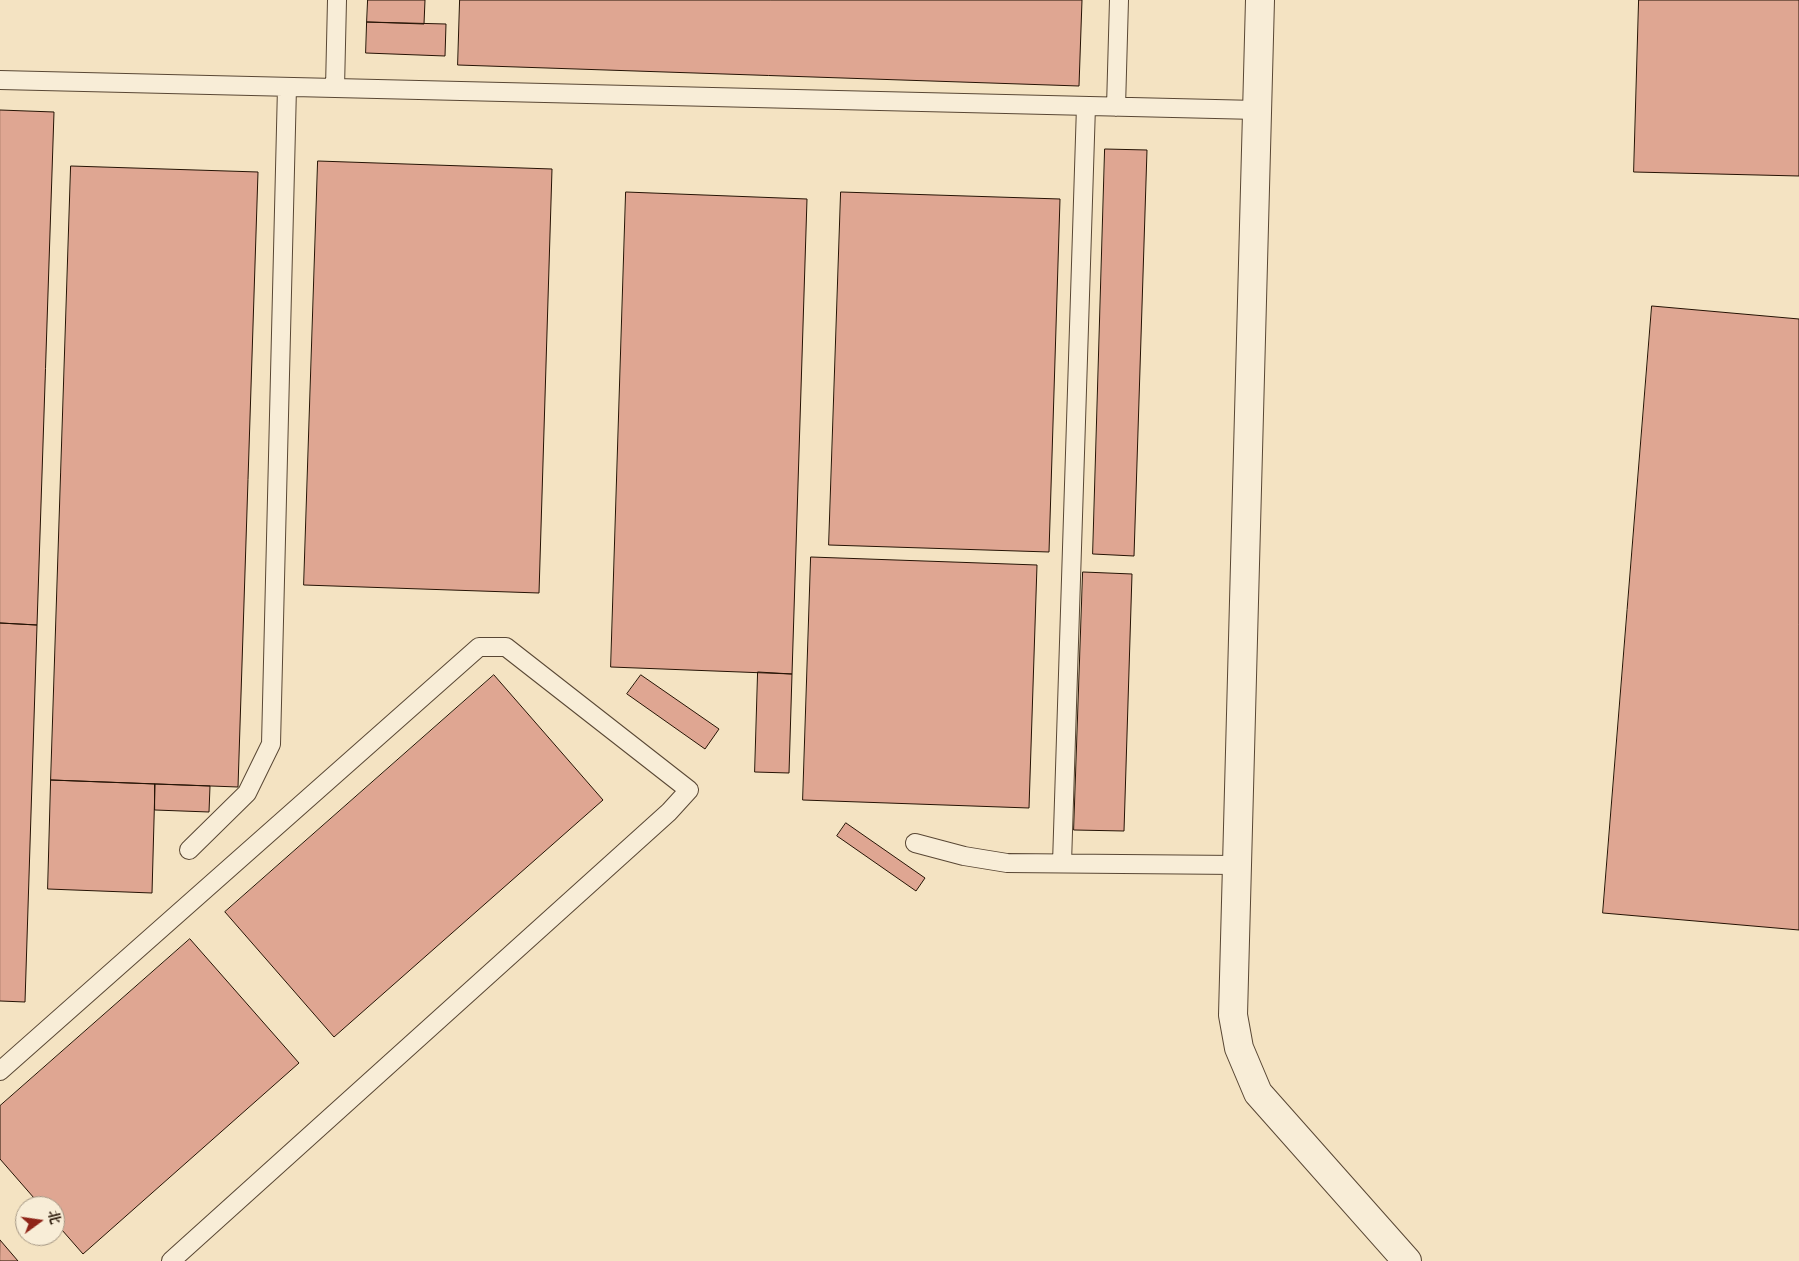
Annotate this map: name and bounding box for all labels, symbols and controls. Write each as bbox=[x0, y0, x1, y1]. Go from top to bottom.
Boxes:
north arrow bbox=[15, 1196, 65, 1246]
text: 北 bbox=[43, 1208, 65, 1227]

